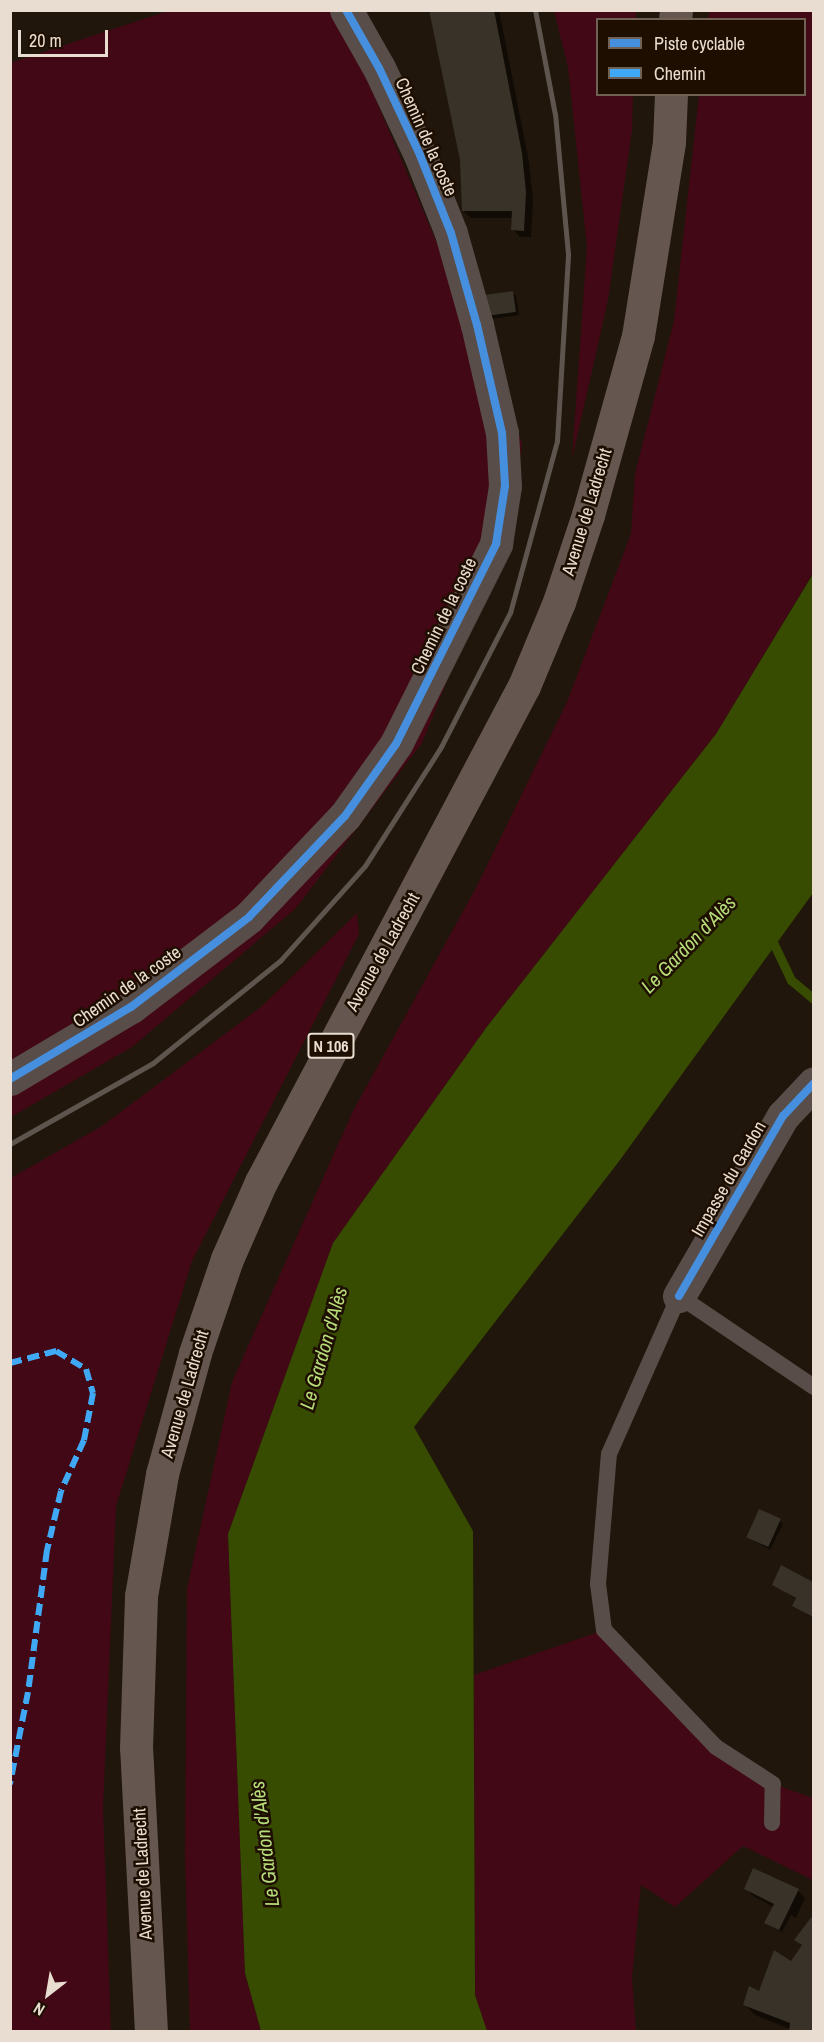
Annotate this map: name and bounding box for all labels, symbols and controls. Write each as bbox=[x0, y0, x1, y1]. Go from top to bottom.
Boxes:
scale bar bbox=[21, 18, 111, 56]
legend bbox=[596, 18, 806, 96]
text: 20 m bbox=[29, 28, 62, 53]
text: Piste cyclable bbox=[654, 31, 745, 56]
text: Chemin bbox=[654, 61, 706, 86]
street label: Chemin de la coste bbox=[390, 75, 462, 199]
street label: Avenue de Ladrecht bbox=[557, 446, 617, 578]
street label: Chemin de la coste bbox=[406, 554, 482, 678]
street label: Avenue de Ladrecht bbox=[342, 889, 424, 1015]
water label: Le Gardon d'Alès bbox=[636, 890, 740, 998]
street label: Chemin de la coste bbox=[69, 942, 185, 1032]
road number: N 106 bbox=[307, 1033, 355, 1059]
street label: Impasse du Gardon bbox=[687, 1117, 771, 1241]
water label: Le Gardon d'Alès bbox=[294, 1284, 352, 1412]
street label: Avenue de Ladrecht bbox=[156, 1328, 214, 1460]
water label: Le Gardon d'Alès bbox=[244, 1780, 284, 1908]
street label: Avenue de Ladrecht bbox=[129, 1808, 157, 1940]
north arrow bbox=[18, 1964, 78, 2024]
text: N bbox=[29, 1998, 48, 2021]

